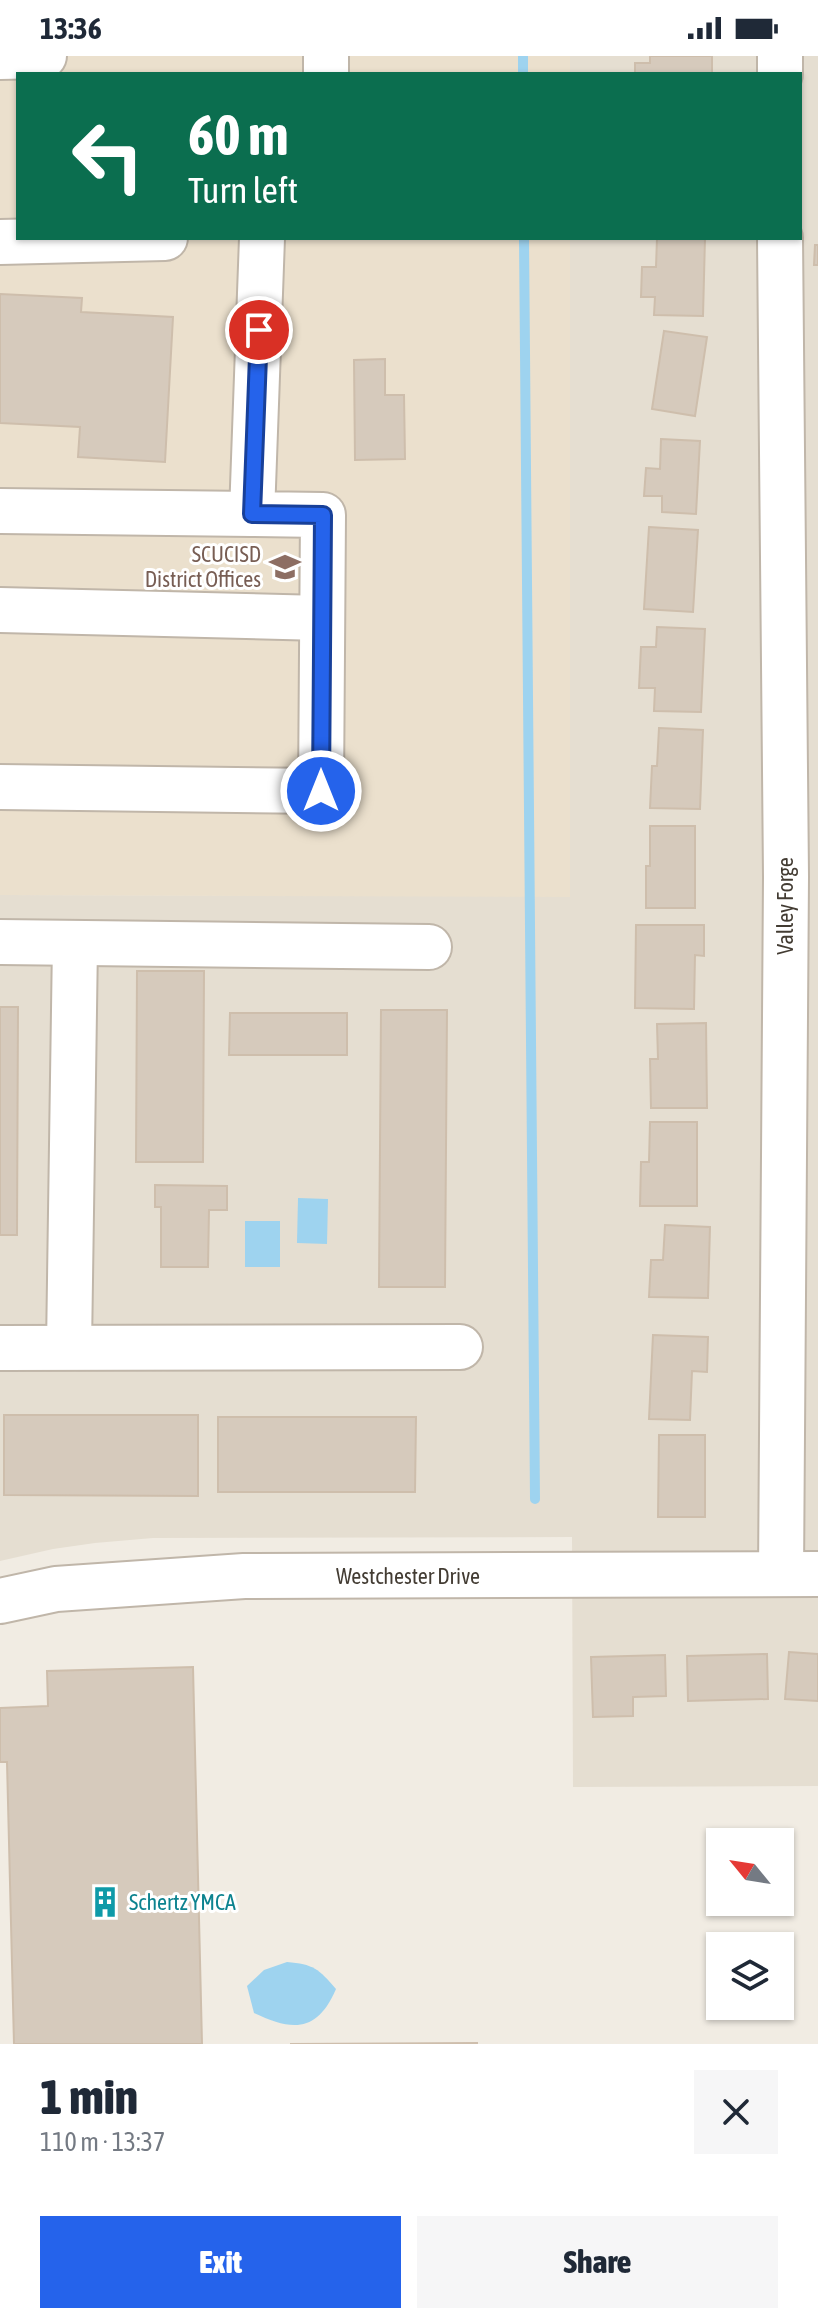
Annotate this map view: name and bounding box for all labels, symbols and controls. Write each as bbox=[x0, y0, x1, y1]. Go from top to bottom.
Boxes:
text: 13:36 bbox=[40, 11, 102, 45]
text: 60 m bbox=[188, 103, 289, 167]
icon: left bbox=[56, 104, 160, 208]
text: Turn left bbox=[188, 169, 298, 211]
pin bbox=[225, 296, 293, 364]
icon: arrive bbox=[237, 308, 281, 352]
place label: SCUCISD District Offices bbox=[145, 541, 261, 592]
school or university icon: SCUCISD District Offices bbox=[268, 550, 302, 584]
position arrow bbox=[279, 749, 363, 833]
street label: Valley Forge bbox=[772, 857, 798, 955]
street label: Westchester Drive bbox=[336, 1563, 480, 1589]
north arrow bbox=[706, 1828, 794, 1916]
map controls bbox=[706, 1828, 794, 2020]
building icon: Schertz YMCA bbox=[88, 1885, 122, 1919]
place label: Schertz YMCA bbox=[129, 1889, 236, 1915]
button: layers bbox=[706, 1932, 794, 2020]
text: 1 min bbox=[40, 2069, 138, 2124]
button: close bbox=[694, 2070, 778, 2154]
text: 110 m · 13:37 bbox=[40, 2127, 165, 2157]
button: Exit bbox=[40, 2216, 401, 2308]
button: Share bbox=[417, 2216, 778, 2308]

